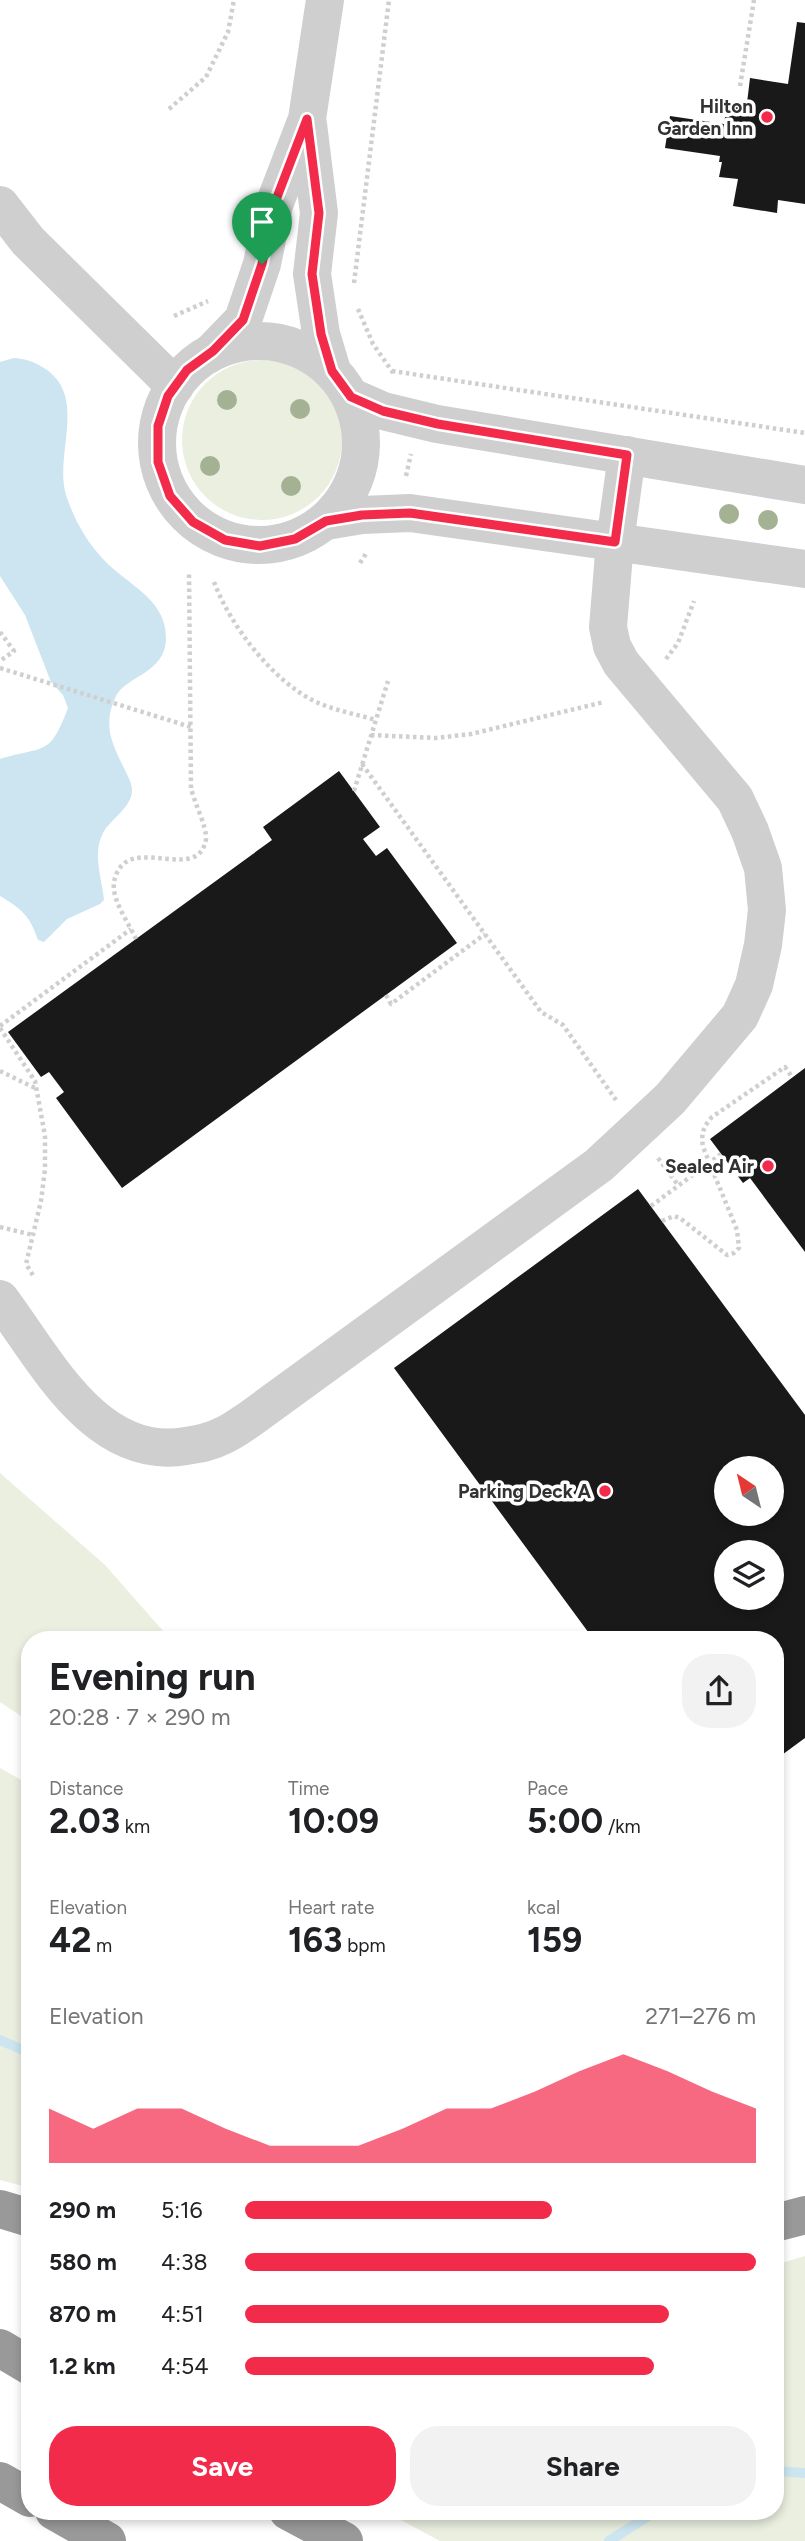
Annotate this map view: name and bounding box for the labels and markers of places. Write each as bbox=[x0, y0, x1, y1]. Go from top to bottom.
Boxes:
place label: Hilton Garden Inn bbox=[657, 95, 753, 140]
marker: Hilton Garden Inn bbox=[759, 109, 775, 125]
pin bbox=[232, 192, 292, 264]
place label: Sealed Air bbox=[665, 1155, 754, 1178]
marker: Sealed Air bbox=[760, 1158, 776, 1174]
place label: Parking Deck A bbox=[458, 1480, 591, 1503]
marker: Parking Deck A bbox=[597, 1483, 613, 1499]

